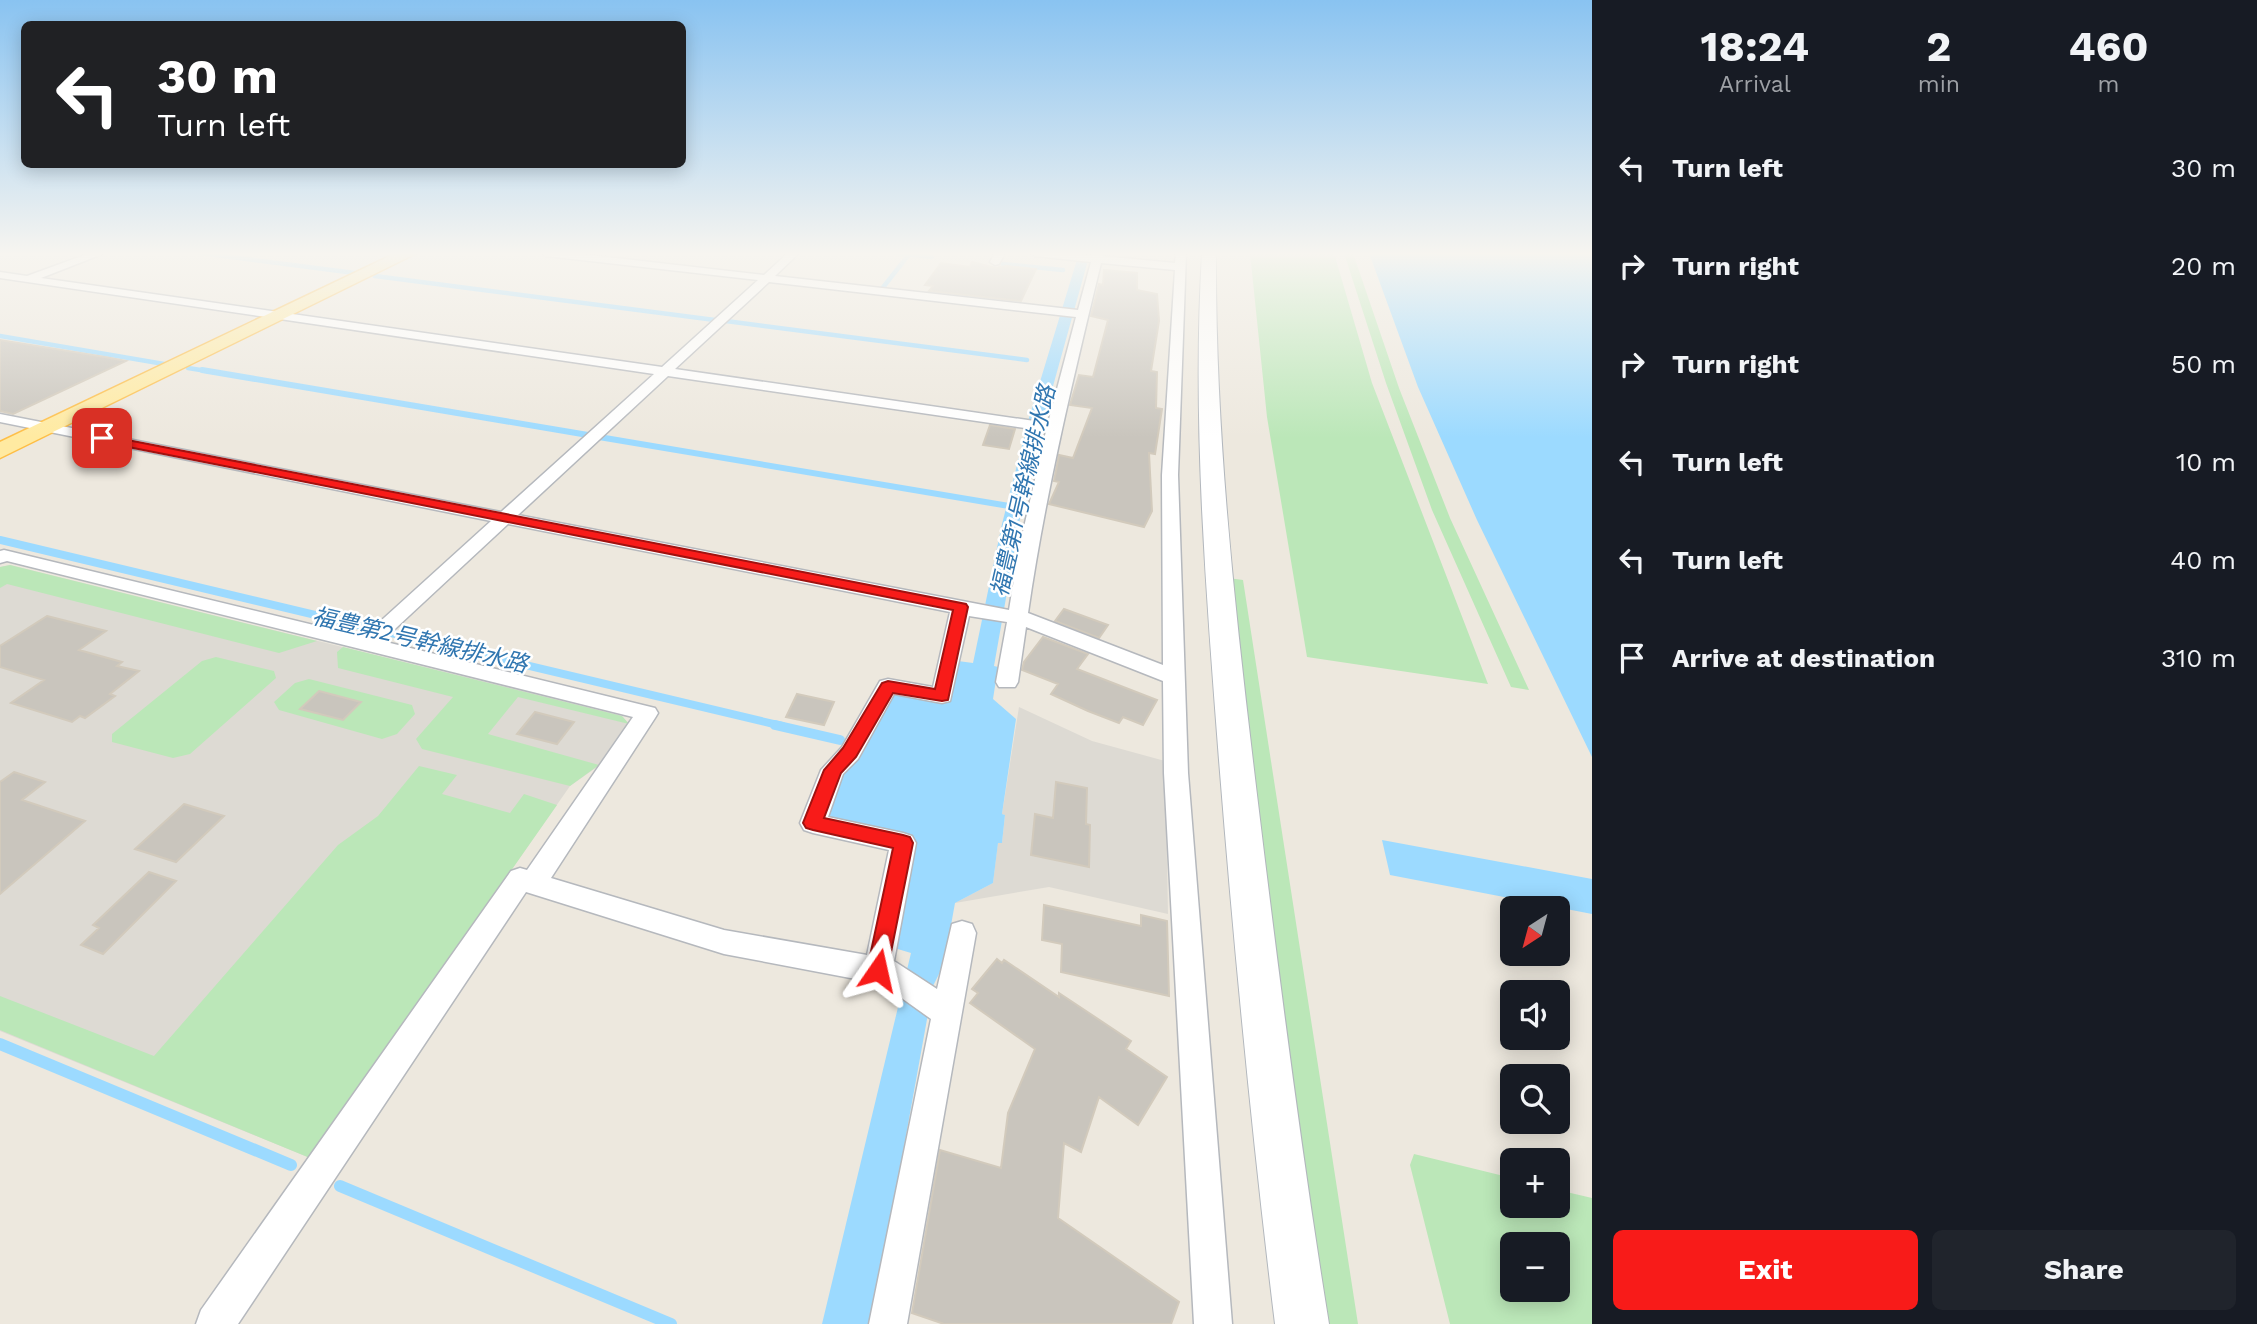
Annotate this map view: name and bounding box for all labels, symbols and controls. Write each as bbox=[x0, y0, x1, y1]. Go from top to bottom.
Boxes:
text: 18:24 bbox=[1700, 22, 1809, 71]
text: 2 bbox=[1926, 22, 1951, 71]
text: 460 bbox=[2068, 22, 2149, 71]
text: 30 m bbox=[157, 47, 278, 105]
icon: left bbox=[42, 49, 133, 140]
text: Arrival bbox=[1719, 71, 1791, 98]
text: min bbox=[1918, 71, 1960, 98]
text: m bbox=[2098, 71, 2119, 98]
text: Turn left bbox=[157, 106, 290, 144]
icon: left bbox=[1613, 149, 1651, 187]
text: Turn left bbox=[1672, 153, 1783, 183]
text: 30 m bbox=[2171, 153, 2236, 183]
icon: right bbox=[1613, 247, 1651, 285]
text: Turn right bbox=[1672, 251, 1799, 281]
text: 20 m bbox=[2171, 251, 2236, 281]
icon: right bbox=[1613, 345, 1651, 383]
text: Turn right bbox=[1672, 349, 1799, 379]
text: 50 m bbox=[2171, 349, 2236, 379]
water label: 福豊第1号幹線排水路 bbox=[986, 381, 1061, 599]
pin bbox=[72, 408, 132, 468]
icon: arrive bbox=[83, 419, 121, 457]
icon: left bbox=[1613, 443, 1651, 481]
text: Turn left bbox=[1672, 447, 1783, 477]
text: 10 m bbox=[2176, 447, 2236, 477]
icon: left bbox=[1613, 541, 1651, 579]
text: Turn left bbox=[1672, 545, 1783, 575]
text: 40 m bbox=[2170, 545, 2236, 575]
water label: 福豊第2号幹線排水路 bbox=[310, 603, 532, 679]
icon: arrive bbox=[1613, 639, 1651, 677]
text: Arrive at destination bbox=[1672, 643, 1935, 673]
text: 310 m bbox=[2161, 643, 2236, 673]
north arrow bbox=[1500, 896, 1570, 966]
map controls bbox=[1500, 896, 1570, 1302]
position arrow bbox=[841, 933, 915, 1007]
button: sound bbox=[1500, 980, 1570, 1050]
button: search bbox=[1500, 1064, 1570, 1134]
button: + bbox=[1500, 1148, 1570, 1218]
button: Exit bbox=[1613, 1230, 1918, 1310]
button: Share bbox=[1932, 1230, 2236, 1310]
button: − bbox=[1500, 1232, 1570, 1302]

